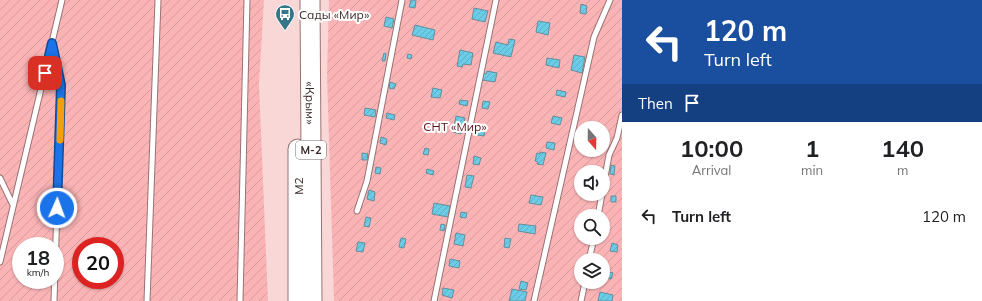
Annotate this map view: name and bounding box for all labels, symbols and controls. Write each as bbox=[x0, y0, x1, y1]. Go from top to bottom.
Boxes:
bus stop icon: Сады «Мир» bbox=[274, 3, 296, 31]
place label: Сады «Мир» bbox=[299, 7, 370, 22]
text: 120 m bbox=[704, 13, 787, 48]
icon: left bbox=[638, 16, 690, 68]
text: Turn left bbox=[704, 48, 772, 71]
pin bbox=[28, 56, 62, 90]
icon: arrive bbox=[34, 62, 56, 84]
street label: «Крым» bbox=[303, 81, 318, 125]
icon: arrive bbox=[681, 92, 703, 114]
text: Then bbox=[638, 94, 673, 113]
park label: СНТ «Мир» bbox=[423, 119, 487, 134]
north arrow bbox=[574, 121, 610, 157]
map controls bbox=[574, 121, 610, 289]
text: 10:00 bbox=[680, 133, 743, 163]
text: 1 bbox=[805, 133, 819, 163]
text: 140 bbox=[881, 133, 924, 163]
road number: М-2 bbox=[296, 141, 326, 159]
text: Arrival bbox=[692, 162, 731, 178]
text: min bbox=[801, 162, 823, 178]
text: m bbox=[897, 162, 908, 178]
button: sound bbox=[574, 165, 610, 201]
street label: М2 bbox=[291, 177, 306, 195]
position arrow bbox=[36, 187, 78, 229]
icon: left bbox=[638, 205, 660, 227]
text: Turn left bbox=[672, 207, 731, 226]
text: 120 m bbox=[922, 207, 966, 226]
button: search bbox=[574, 209, 610, 245]
speed limit sign: 20 bbox=[72, 237, 124, 289]
text: 18 bbox=[26, 245, 50, 270]
button: layers bbox=[574, 253, 610, 289]
text: km/h bbox=[27, 266, 49, 279]

